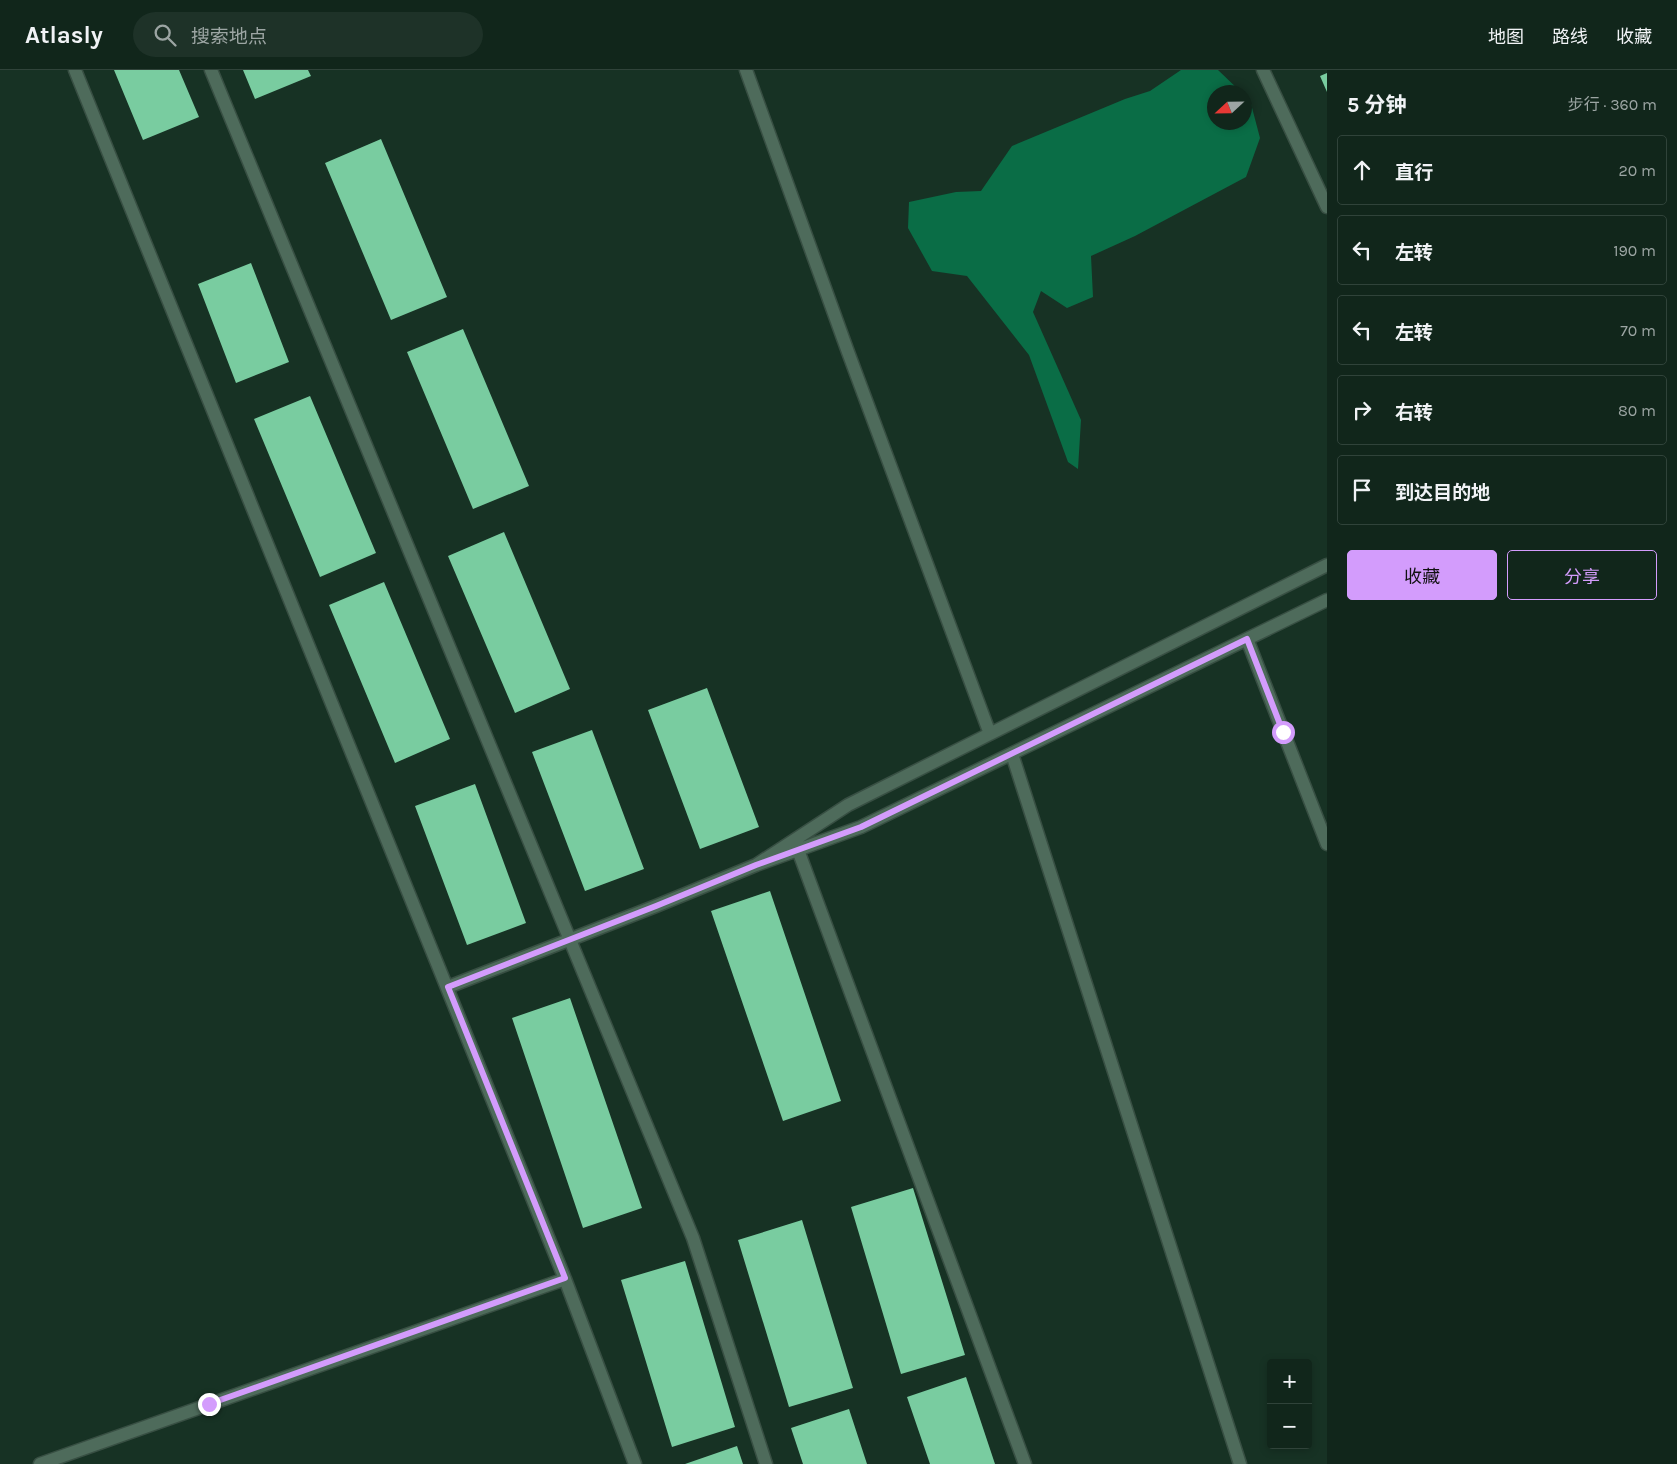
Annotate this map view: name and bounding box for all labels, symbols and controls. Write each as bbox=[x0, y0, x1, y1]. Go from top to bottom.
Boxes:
search box bbox=[133, 12, 483, 57]
text: Atlasly bbox=[25, 21, 103, 49]
icon: search bbox=[151, 21, 179, 49]
text: 搜索地点 bbox=[191, 26, 267, 48]
text: 地图 bbox=[1488, 26, 1524, 48]
text: 路线 bbox=[1552, 26, 1588, 48]
text: 收藏 bbox=[1616, 26, 1652, 48]
north arrow bbox=[1207, 85, 1252, 130]
text: 5 分钟 bbox=[1347, 93, 1407, 117]
text: 步行 · 360 m bbox=[1568, 95, 1657, 114]
icon: ahead bbox=[1348, 156, 1376, 184]
text: 20 m bbox=[1618, 161, 1656, 180]
text: 直行 bbox=[1395, 162, 1433, 184]
icon: left bbox=[1348, 236, 1376, 264]
text: 190 m bbox=[1613, 241, 1656, 260]
text: 左转 bbox=[1395, 242, 1433, 264]
icon: left bbox=[1348, 316, 1376, 344]
text: 70 m bbox=[1620, 321, 1656, 340]
text: 左转 bbox=[1395, 322, 1433, 344]
icon: right bbox=[1348, 396, 1376, 424]
text: 80 m bbox=[1618, 401, 1656, 420]
text: 右转 bbox=[1395, 402, 1433, 424]
icon: arrive bbox=[1348, 476, 1376, 504]
text: 到达目的地 bbox=[1395, 482, 1490, 504]
button: 收藏 bbox=[1347, 550, 1497, 600]
button: 分享 bbox=[1507, 550, 1657, 600]
route start bbox=[1272, 721, 1295, 744]
map controls bbox=[1267, 1359, 1312, 1449]
button: + bbox=[1267, 1359, 1312, 1404]
route end bbox=[198, 1393, 221, 1416]
button: − bbox=[1267, 1404, 1312, 1449]

